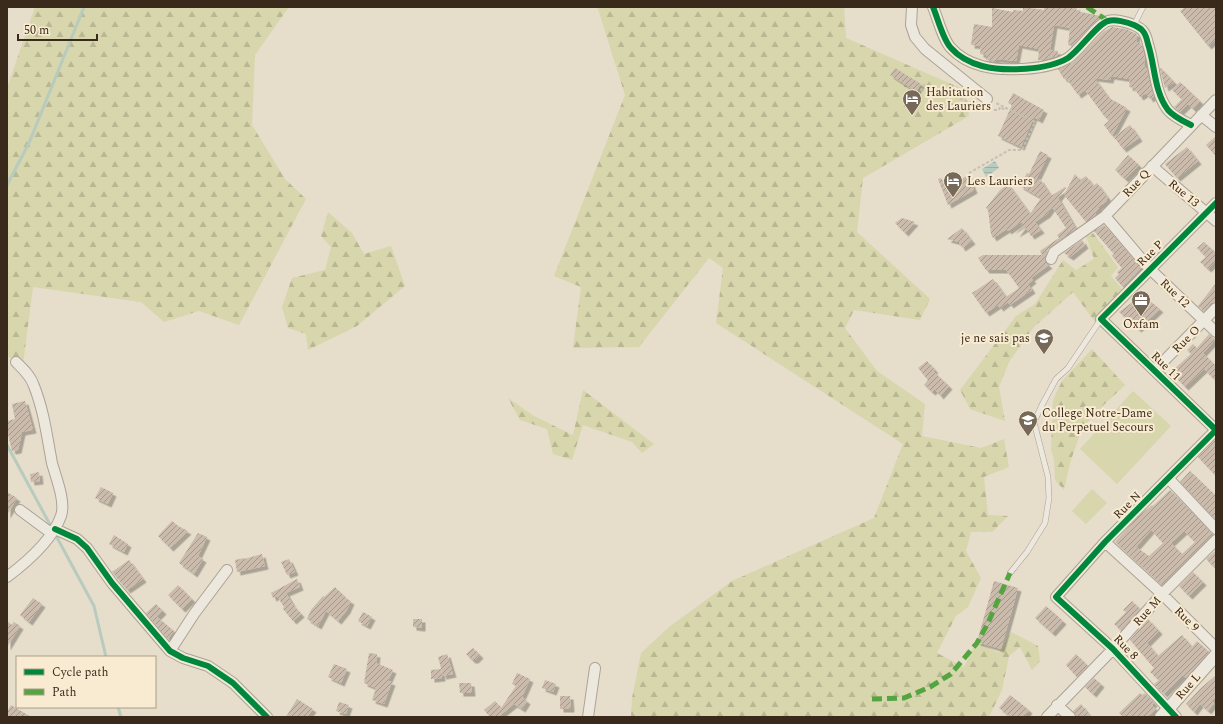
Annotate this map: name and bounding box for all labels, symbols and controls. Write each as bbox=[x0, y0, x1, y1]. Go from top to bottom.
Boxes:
scale bar bbox=[18, 16, 97, 42]
text: 50 m bbox=[24, 21, 49, 40]
place label: Habitation des Lauriers bbox=[926, 83, 991, 116]
hotel icon: Habitation des Lauriers bbox=[901, 88, 923, 116]
street label: Rue Q bbox=[1118, 165, 1155, 202]
hotel icon: Les Lauriers bbox=[942, 170, 964, 198]
place label: Les Lauriers bbox=[967, 172, 1033, 191]
street label: Rue 13 bbox=[1164, 175, 1203, 212]
street label: Rue P bbox=[1133, 235, 1168, 271]
street label: Rue 12 bbox=[1155, 274, 1194, 313]
office icon: Oxfam bbox=[1130, 289, 1152, 317]
place label: Oxfam bbox=[1123, 315, 1159, 334]
street label: Rue O bbox=[1168, 321, 1205, 358]
school or university icon: je ne sais pas bbox=[1033, 327, 1055, 355]
place label: je ne sais pas bbox=[961, 329, 1030, 348]
street label: Rue 11 bbox=[1146, 347, 1185, 386]
place label: College Notre-Dame du Perpetuel Secours bbox=[1042, 404, 1154, 437]
school or university icon: College Notre-Dame du Perpetuel Secours bbox=[1017, 409, 1039, 437]
street label: Rue N bbox=[1109, 487, 1146, 524]
street label: Rue M bbox=[1129, 592, 1166, 631]
street label: Rue 9 bbox=[1170, 602, 1204, 636]
street label: Rue 8 bbox=[1109, 630, 1143, 665]
legend bbox=[16, 656, 156, 708]
text: Cycle path bbox=[52, 663, 109, 682]
street label: Rue L bbox=[1171, 668, 1206, 704]
text: Path bbox=[52, 683, 77, 702]

